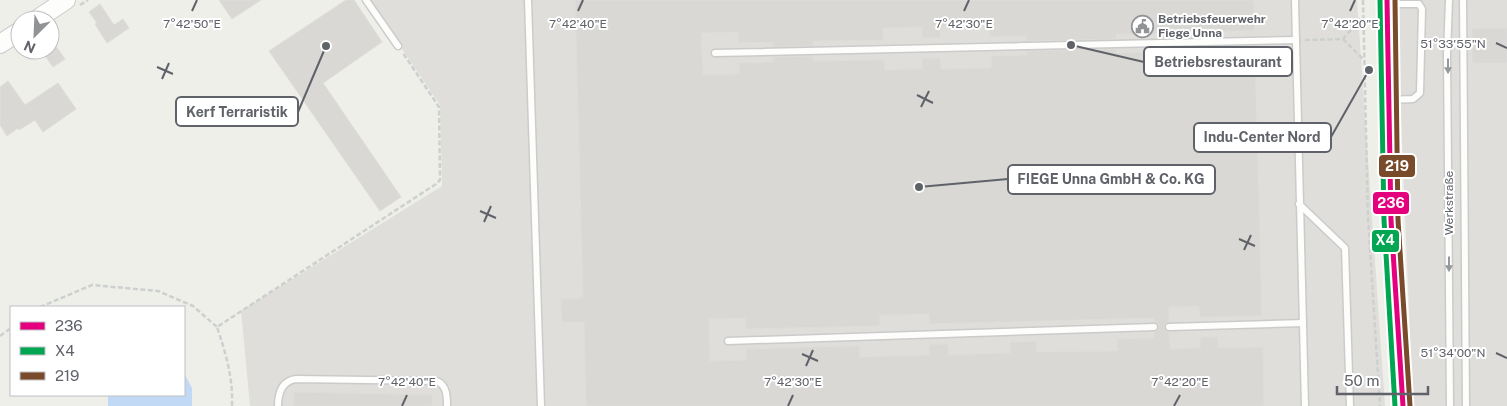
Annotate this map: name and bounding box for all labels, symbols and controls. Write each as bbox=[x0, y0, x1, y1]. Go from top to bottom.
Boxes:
north arrow bbox=[10, 10, 60, 60]
place label: Betriebsfeuerwehr Fiege Unna bbox=[1158, 12, 1266, 40]
public building icon: Betriebsfeuerwehr Fiege Unna bbox=[1130, 14, 1154, 38]
text: 7°42'50"E bbox=[163, 17, 221, 31]
text: 7°42'40"E bbox=[549, 17, 607, 31]
text: 7°42'30"E bbox=[935, 17, 993, 31]
text: 7°42'20"E bbox=[1321, 17, 1379, 31]
text: N bbox=[21, 37, 38, 56]
text: 51°33'55"N bbox=[1420, 37, 1486, 51]
callout: Betriebsrestaurant bbox=[1144, 47, 1292, 76]
text: Betriebsrestaurant bbox=[1154, 54, 1282, 70]
one-way arrow bbox=[1444, 58, 1452, 74]
callout: Kerf Terraristik bbox=[176, 97, 298, 126]
text: Kerf Terraristik bbox=[186, 104, 288, 120]
callout: Indu-Center Nord bbox=[1194, 123, 1331, 152]
text: Indu-Center Nord bbox=[1204, 129, 1320, 145]
line badge: 219 bbox=[1378, 154, 1416, 178]
text: 219 bbox=[1385, 158, 1409, 174]
callout: FIEGE Unna GmbH & Co. KG bbox=[1008, 165, 1215, 194]
text: FIEGE Unna GmbH & Co. KG bbox=[1017, 171, 1205, 187]
street label: Werkstraße bbox=[1442, 171, 1456, 235]
line badge: 236 bbox=[1372, 191, 1410, 215]
text: 236 bbox=[1377, 195, 1405, 211]
line badge: X4 bbox=[1371, 229, 1400, 253]
text: X4 bbox=[1375, 232, 1395, 248]
one-way arrow bbox=[1445, 256, 1453, 272]
legend bbox=[10, 306, 185, 396]
text: 236 bbox=[55, 317, 83, 334]
text: X4 bbox=[55, 342, 75, 359]
text: 51°34'00"N bbox=[1421, 346, 1485, 360]
scale bar bbox=[1337, 364, 1428, 396]
text: 219 bbox=[55, 367, 79, 384]
text: 50 m bbox=[1344, 372, 1379, 389]
text: 7°42'40"E bbox=[378, 375, 436, 389]
text: 7°42'30"E bbox=[764, 375, 822, 389]
text: 7°42'20"E bbox=[1151, 375, 1209, 389]

